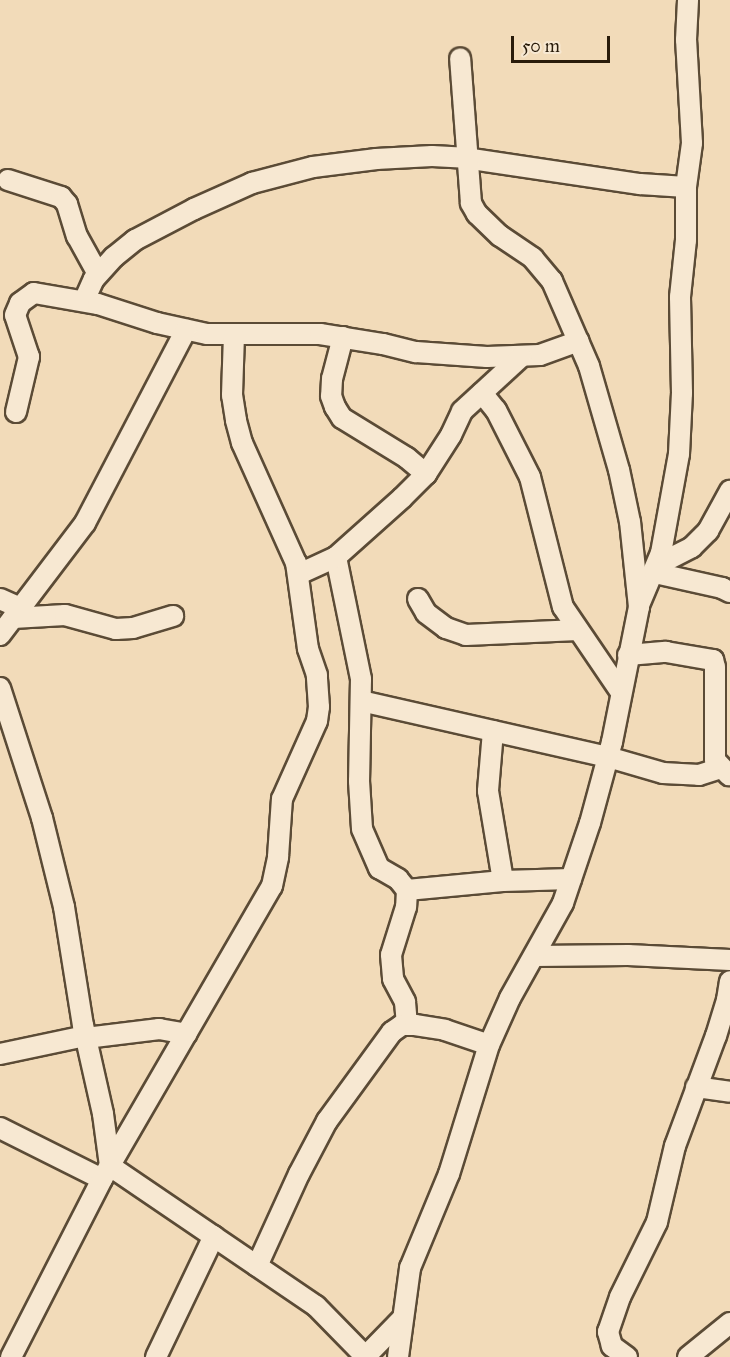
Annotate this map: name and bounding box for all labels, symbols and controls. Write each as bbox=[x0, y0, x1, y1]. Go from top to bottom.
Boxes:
scale bar bbox=[514, 24, 613, 62]
text: 50 m bbox=[522, 35, 560, 57]

